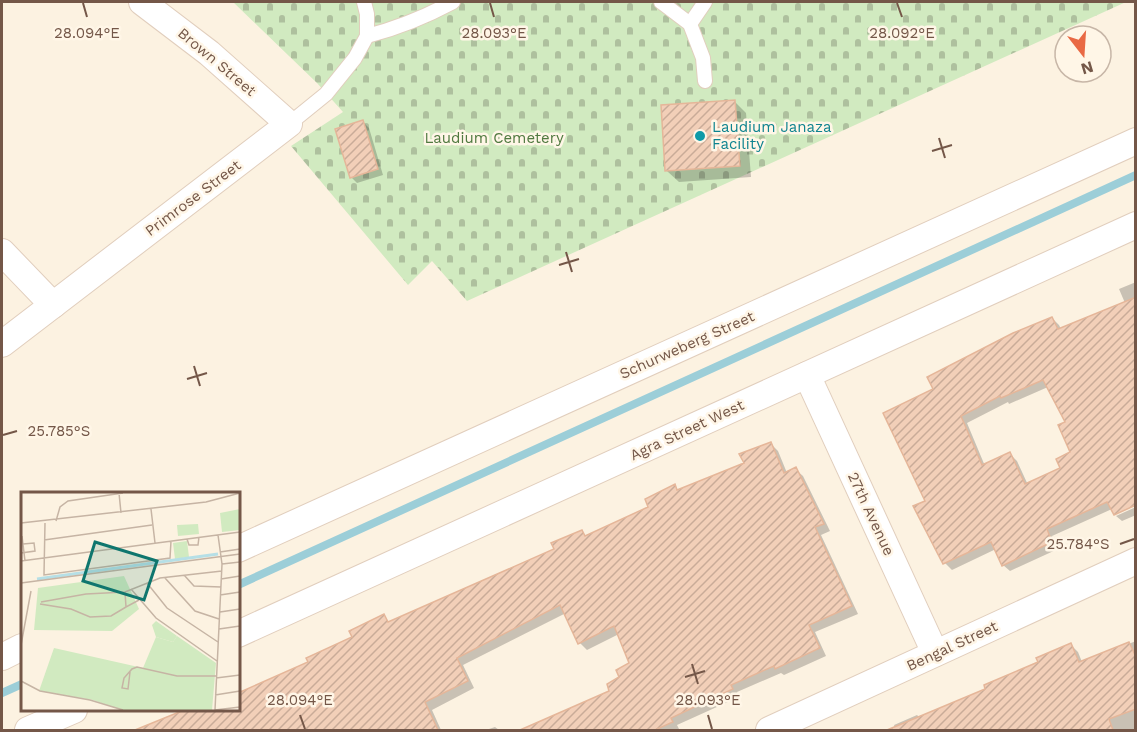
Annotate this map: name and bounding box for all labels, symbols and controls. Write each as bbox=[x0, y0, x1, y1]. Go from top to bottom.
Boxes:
text: 28.094°E bbox=[54, 24, 120, 42]
street label: Brown Street bbox=[174, 24, 260, 100]
text: 28.093°E bbox=[461, 24, 527, 42]
text: 28.092°E bbox=[869, 24, 935, 42]
north arrow bbox=[1053, 24, 1113, 84]
text: N bbox=[1079, 57, 1096, 79]
place label: Laudium Janaza Facility bbox=[712, 118, 832, 153]
park label: Laudium Cemetery bbox=[424, 129, 564, 147]
marker: Laudium Janaza Facility bbox=[693, 129, 707, 143]
street label: Primrose Street bbox=[142, 156, 245, 240]
street label: Schurweberg Street bbox=[617, 307, 758, 383]
street label: Agra Street West bbox=[627, 395, 748, 464]
text: 25.785°S bbox=[28, 422, 90, 440]
street label: 27th Avenue bbox=[844, 469, 898, 559]
inset map bbox=[21, 492, 240, 711]
text: 25.784°S bbox=[1046, 535, 1110, 553]
street label: Bengal Street bbox=[904, 617, 1001, 675]
text: 28.094°E bbox=[267, 691, 333, 709]
text: 28.093°E bbox=[675, 691, 741, 709]

